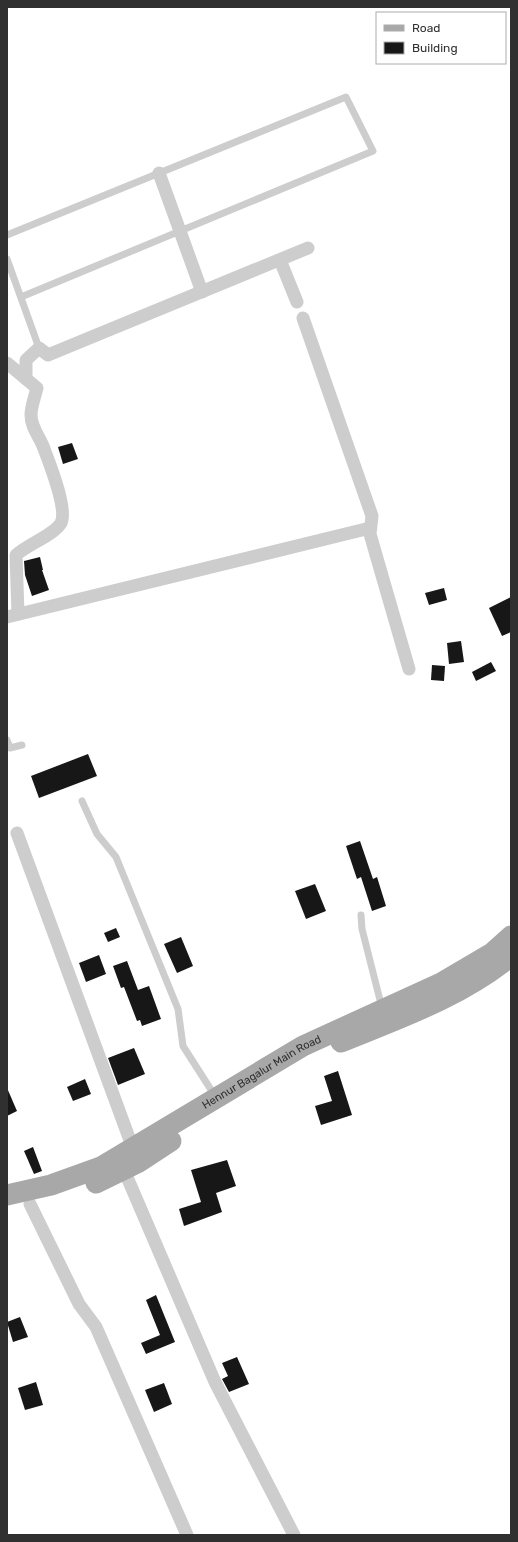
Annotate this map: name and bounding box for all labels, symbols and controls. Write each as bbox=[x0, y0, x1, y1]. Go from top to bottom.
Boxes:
legend bbox=[376, 12, 506, 64]
text: Road bbox=[412, 21, 440, 35]
text: Building bbox=[412, 41, 458, 55]
street label: Hennur Bagalur Main Road bbox=[200, 1032, 323, 1111]

